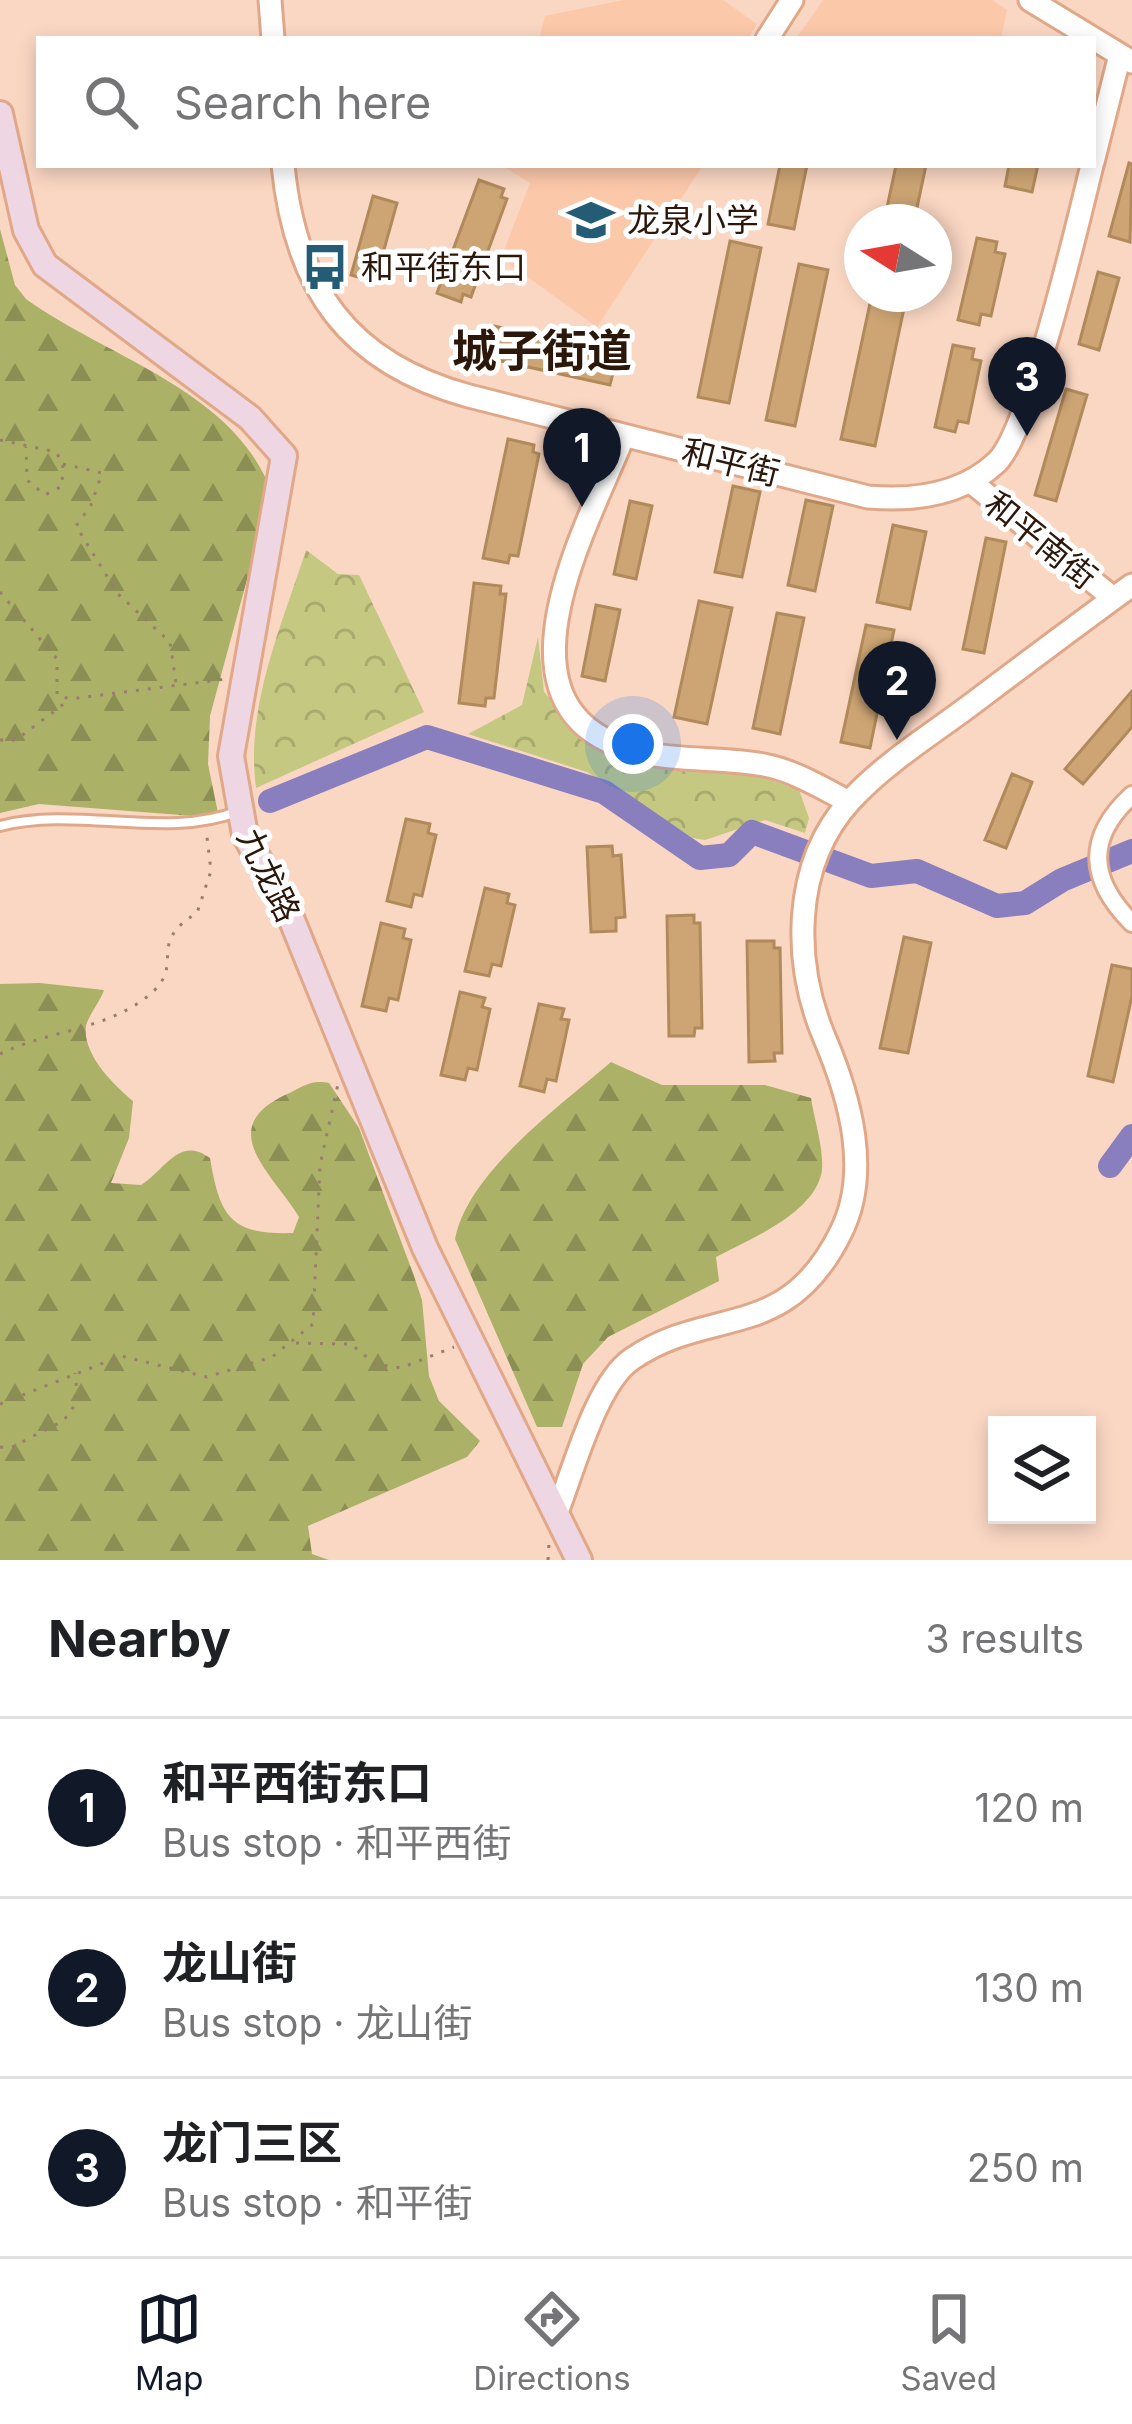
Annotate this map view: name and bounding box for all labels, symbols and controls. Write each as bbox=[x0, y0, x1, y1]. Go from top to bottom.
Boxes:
search box bbox=[36, 36, 1096, 168]
icon: search bbox=[78, 69, 144, 135]
text: Search here bbox=[174, 75, 431, 130]
school or university icon: 龙泉小学 bbox=[566, 195, 616, 245]
place label: 龙泉小学 bbox=[627, 200, 759, 240]
north arrow bbox=[844, 204, 952, 312]
bus stop icon: 和平街东口 bbox=[300, 242, 350, 292]
place label: 和平街东口 bbox=[361, 247, 526, 287]
district label: 城子街道 bbox=[452, 323, 632, 378]
pin: 3 bbox=[988, 337, 1066, 436]
pin: 1 bbox=[543, 408, 621, 507]
street label: 和平街 bbox=[678, 431, 784, 493]
street label: 和平南街 bbox=[977, 483, 1105, 597]
pin: 2 bbox=[858, 641, 936, 740]
your location bbox=[603, 714, 663, 774]
street label: 九龙路 bbox=[229, 822, 309, 928]
map controls bbox=[988, 1416, 1096, 1524]
button: layers bbox=[988, 1416, 1096, 1524]
text: Nearby bbox=[48, 1608, 231, 1669]
text: 3 results bbox=[926, 1615, 1084, 1662]
text: 和平西街东口 bbox=[162, 1755, 432, 1810]
text: 1 bbox=[79, 1784, 95, 1831]
text: 120 m bbox=[975, 1784, 1084, 1831]
text: Bus stop · 和平西街 bbox=[162, 1819, 512, 1866]
text: 龙山街 bbox=[162, 1935, 297, 1990]
text: 2 bbox=[75, 1964, 99, 2011]
text: 130 m bbox=[974, 1964, 1084, 2011]
text: Bus stop · 龙山街 bbox=[162, 1999, 473, 2046]
text: 龙门三区 bbox=[162, 2115, 342, 2170]
text: 3 bbox=[74, 2144, 100, 2191]
text: 250 m bbox=[967, 2144, 1084, 2191]
text: Bus stop · 和平街 bbox=[162, 2179, 473, 2226]
tab: Map bbox=[135, 2286, 203, 2398]
tab: Directions bbox=[473, 2286, 631, 2398]
tab: Saved bbox=[900, 2286, 997, 2398]

